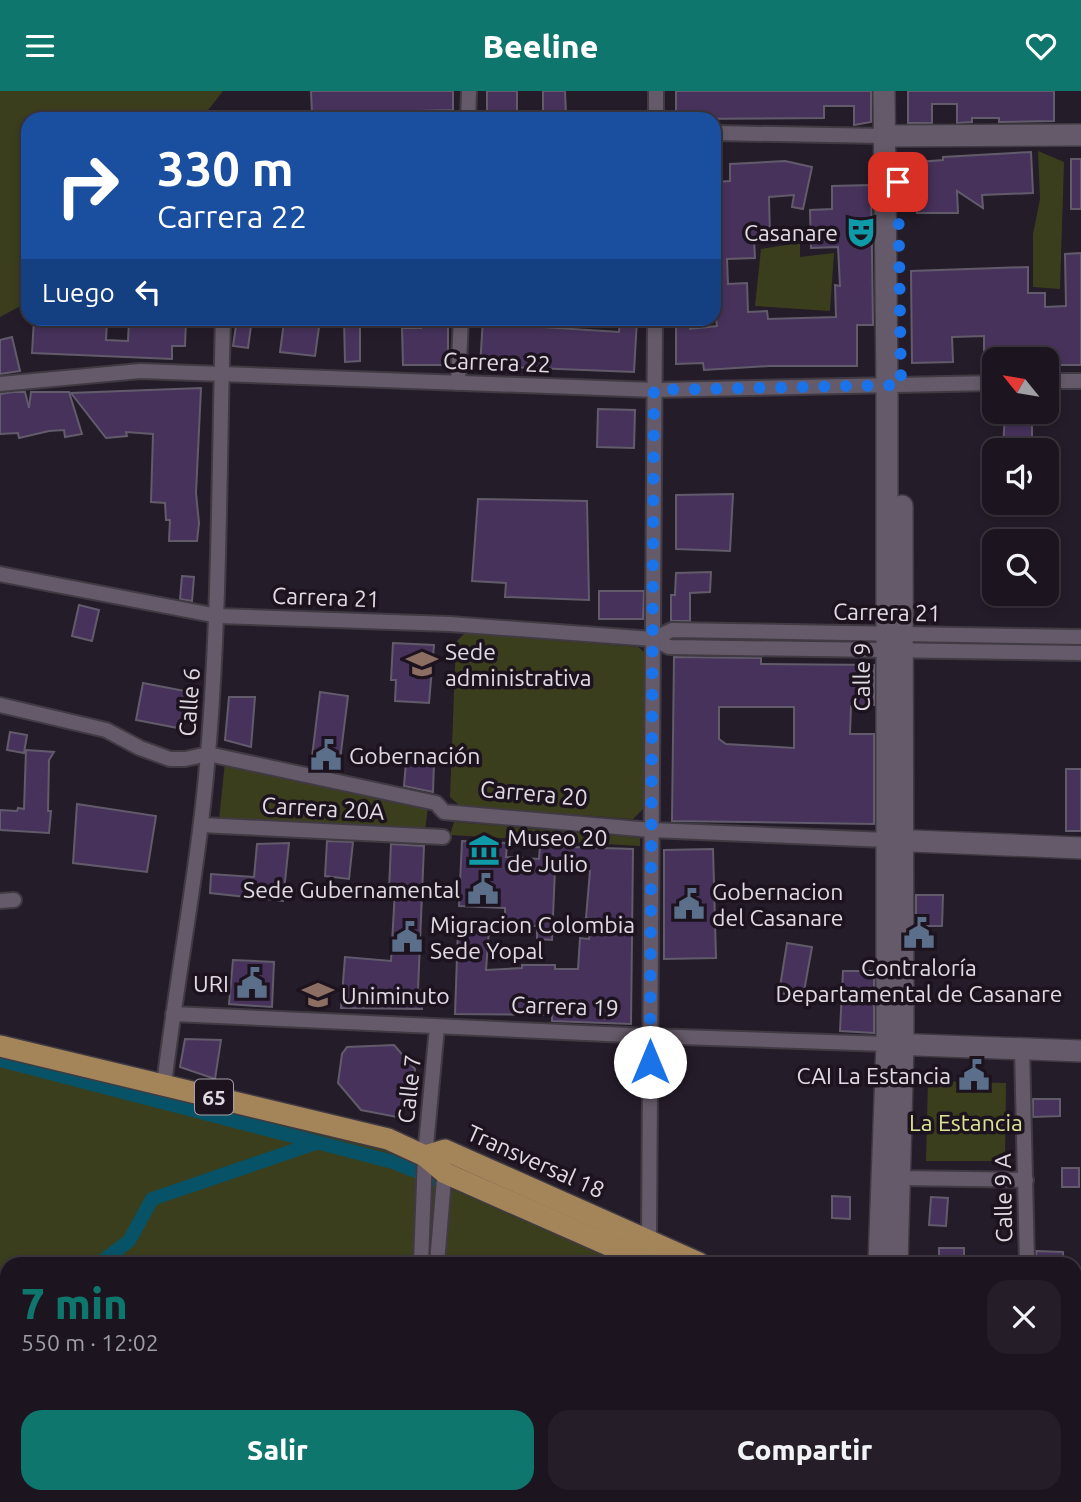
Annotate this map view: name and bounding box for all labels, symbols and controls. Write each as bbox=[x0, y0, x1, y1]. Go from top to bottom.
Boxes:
icon: menu bbox=[21, 27, 59, 65]
icon: heart bbox=[1022, 27, 1060, 65]
text: Beeline bbox=[483, 28, 598, 64]
icon: right bbox=[42, 140, 133, 231]
text: 330 m bbox=[157, 140, 294, 195]
pin bbox=[868, 152, 928, 212]
icon: arrive bbox=[879, 163, 917, 201]
text: Carrera 22 bbox=[157, 198, 307, 234]
theatre icon: Casanare bbox=[844, 215, 878, 249]
place label: Casanare bbox=[744, 220, 838, 245]
icon: left bbox=[129, 273, 167, 311]
text: Luego bbox=[42, 278, 115, 307]
north arrow bbox=[982, 347, 1059, 423]
map controls bbox=[982, 347, 1059, 606]
street label: Carrera 22 bbox=[443, 348, 551, 376]
button: sound bbox=[982, 438, 1059, 515]
button: search bbox=[982, 529, 1059, 606]
street label: Carrera 21 bbox=[272, 583, 380, 611]
street label: Carrera 21 bbox=[833, 599, 941, 625]
place label: Sede administrativa bbox=[445, 639, 592, 690]
street label: Calle 9 bbox=[849, 643, 874, 711]
school or university icon: Sede administrativa bbox=[405, 647, 439, 681]
street label: Calle 6 bbox=[174, 667, 204, 737]
public building icon: Gobernación bbox=[309, 738, 343, 772]
place label: Gobernación bbox=[349, 743, 480, 768]
street label: Carrera 20 bbox=[479, 776, 589, 810]
street label: Carrera 20A bbox=[261, 792, 385, 824]
place label: Museo 20 de Julio bbox=[507, 825, 607, 876]
museum icon: Museo 20 de Julio bbox=[467, 833, 501, 867]
public building icon: Sede Gubernamental bbox=[466, 872, 500, 906]
place label: Sede Gubernamental bbox=[243, 877, 460, 902]
place label: Gobernacion del Casanare bbox=[712, 879, 844, 930]
public building icon: Gobernacion del Casanare bbox=[672, 887, 706, 921]
place label: Migracion Colombia Sede Yopal bbox=[430, 912, 635, 963]
public building icon: Contraloría Departamental de Casanare bbox=[902, 916, 936, 950]
public building icon: Migracion Colombia Sede Yopal bbox=[390, 920, 424, 954]
place label: Contraloría Departamental de Casanare bbox=[775, 955, 1063, 1006]
public building icon: URI bbox=[235, 966, 269, 1000]
place label: URI bbox=[193, 971, 229, 996]
school or university icon: Uniminuto bbox=[301, 978, 335, 1012]
place label: Uniminuto bbox=[341, 983, 450, 1008]
street label: Carrera 19 bbox=[511, 992, 619, 1020]
position arrow bbox=[613, 1025, 687, 1099]
street label: Calle 7 bbox=[393, 1053, 425, 1125]
public building icon: CAI La Estancia bbox=[957, 1058, 991, 1092]
place label: CAI La Estancia bbox=[797, 1063, 951, 1088]
road number: 65 bbox=[195, 1079, 233, 1115]
park label: La Estancia bbox=[909, 1110, 1023, 1135]
street label: Transversal 18 bbox=[464, 1120, 608, 1202]
street label: Calle 9 A bbox=[990, 1153, 1016, 1243]
text: 7 min bbox=[21, 1280, 128, 1327]
button: close bbox=[987, 1280, 1061, 1354]
text: 550 m · 12:02 bbox=[21, 1330, 159, 1355]
button: Salir bbox=[21, 1410, 534, 1490]
button: Compartir bbox=[548, 1410, 1061, 1490]

